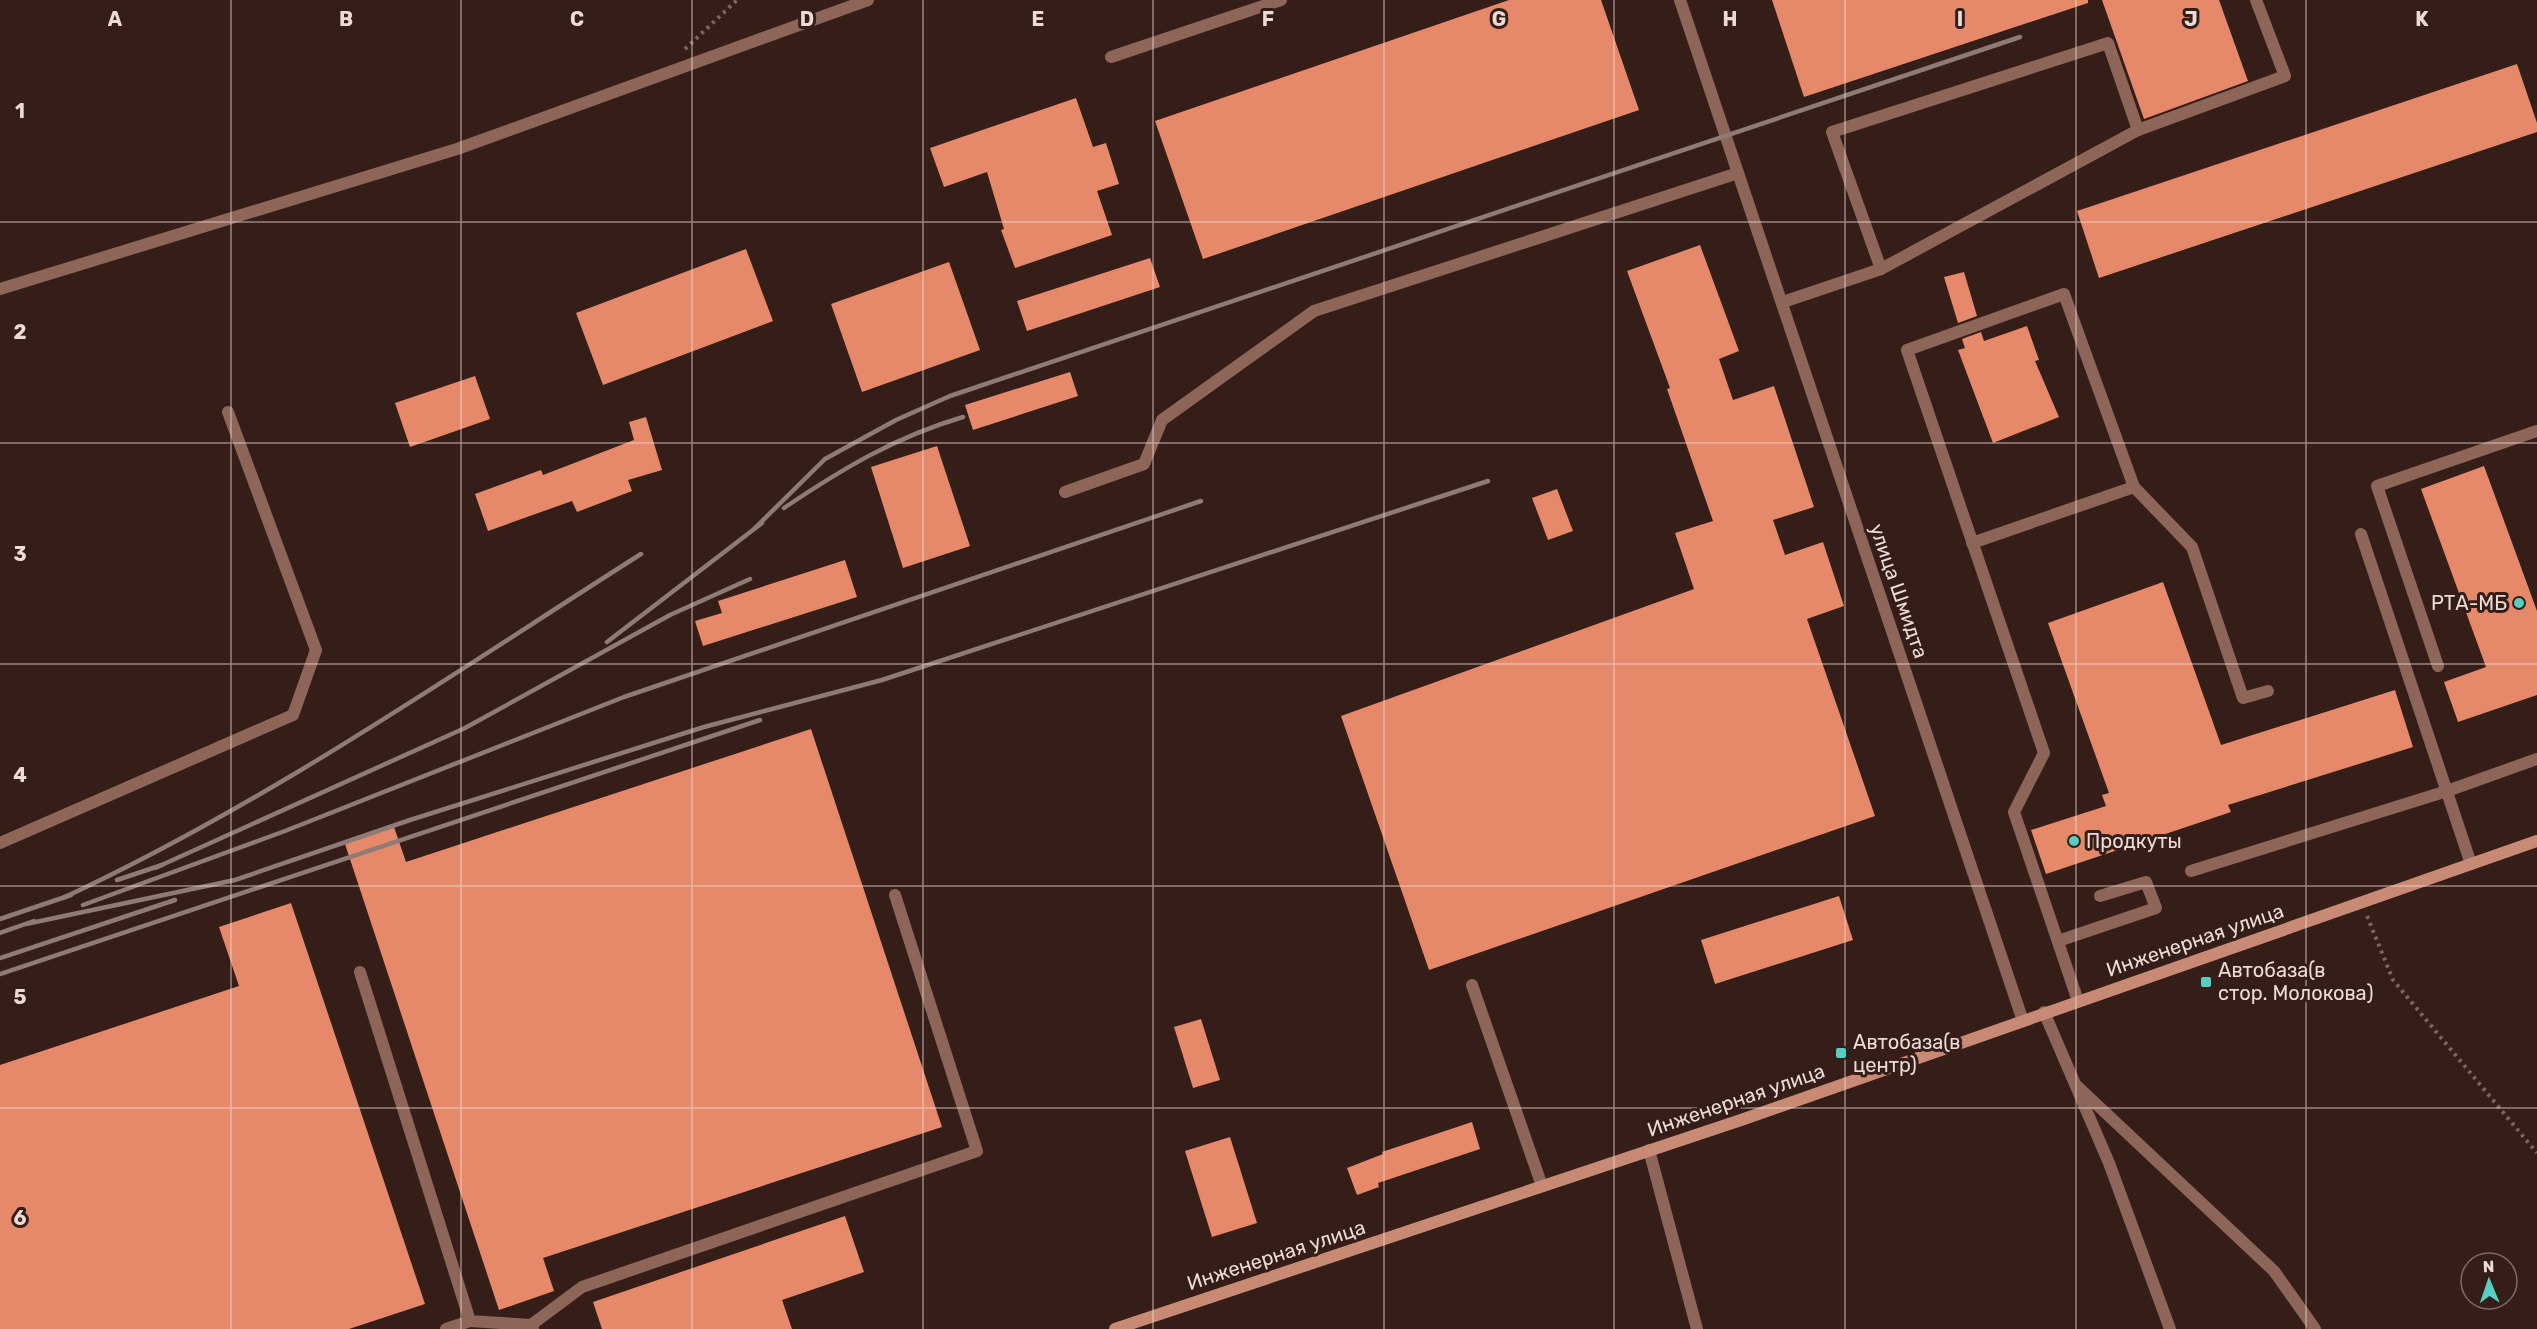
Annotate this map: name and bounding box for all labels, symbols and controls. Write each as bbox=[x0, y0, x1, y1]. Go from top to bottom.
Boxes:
text: A bbox=[108, 7, 123, 31]
text: B bbox=[339, 7, 353, 31]
text: C bbox=[570, 7, 584, 31]
text: D bbox=[800, 7, 814, 31]
text: E bbox=[1032, 7, 1044, 31]
text: F bbox=[1262, 7, 1274, 31]
text: G bbox=[1492, 7, 1506, 31]
text: H bbox=[1723, 7, 1737, 31]
text: I bbox=[1957, 7, 1963, 31]
text: J bbox=[2184, 7, 2198, 31]
text: K bbox=[2415, 7, 2429, 31]
text: 1 bbox=[15, 99, 25, 123]
text: 2 bbox=[14, 320, 27, 344]
street label: улица Шмидта bbox=[1865, 521, 1933, 661]
text: 3 bbox=[13, 542, 27, 566]
place label: РТА-МБ bbox=[2431, 591, 2507, 615]
marker: РТА-МБ bbox=[2512, 596, 2526, 610]
text: 4 bbox=[13, 763, 27, 787]
place label: Продкуты bbox=[2086, 829, 2182, 853]
marker: Продкуты bbox=[2067, 834, 2081, 848]
street label: Инженерная улица bbox=[2103, 898, 2287, 982]
place label: Автобаза(в стор. Молокова) bbox=[2218, 958, 2373, 1005]
marker: Автобаза(в стор. Молокова) bbox=[2199, 975, 2213, 989]
text: 5 bbox=[14, 985, 27, 1009]
place label: Автобаза(в центр) bbox=[1853, 1030, 1961, 1077]
marker: Автобаза(в центр) bbox=[1834, 1046, 1848, 1060]
street label: Инженерная улица bbox=[1644, 1058, 1828, 1142]
text: 6 bbox=[13, 1206, 27, 1230]
street label: Инженерная улица bbox=[1184, 1215, 1368, 1295]
north arrow bbox=[2459, 1251, 2519, 1311]
text: N bbox=[2482, 1257, 2495, 1276]

